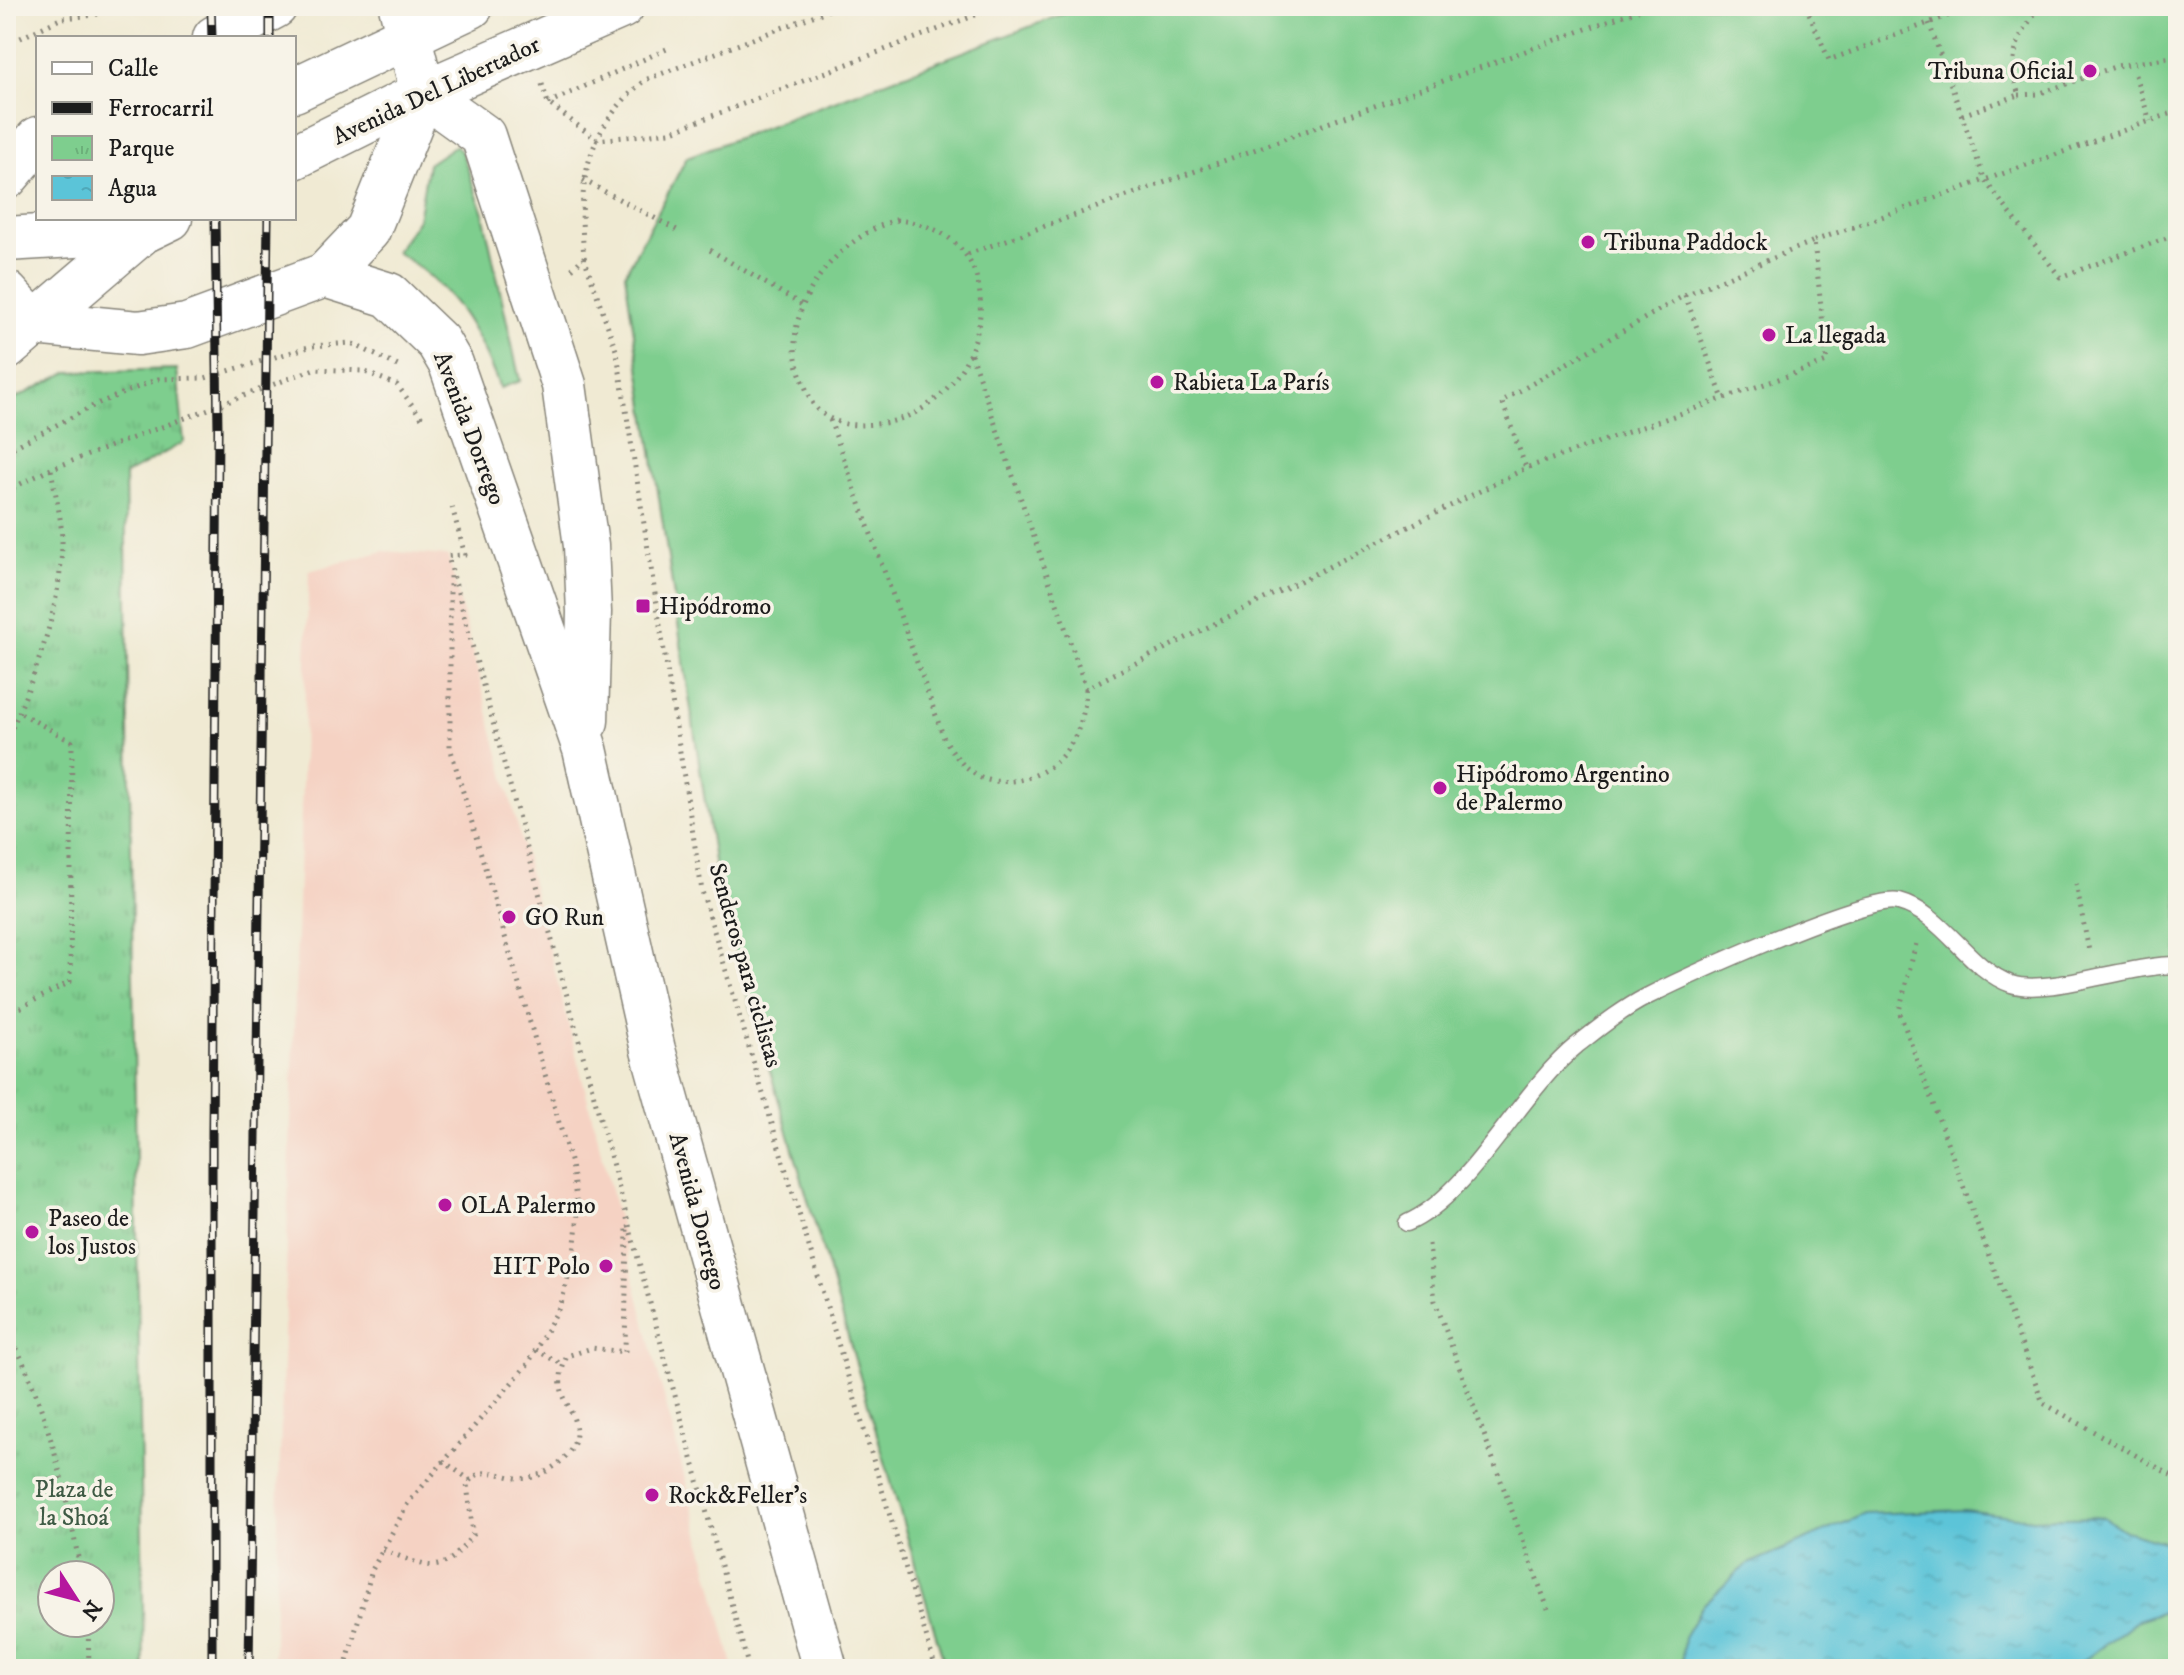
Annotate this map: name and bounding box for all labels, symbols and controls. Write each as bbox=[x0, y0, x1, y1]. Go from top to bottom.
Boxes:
street label: Avenida Del Libertador bbox=[328, 30, 545, 152]
legend bbox=[36, 36, 296, 220]
text: Calle bbox=[108, 54, 158, 84]
place label: Tribuna Oficial bbox=[1928, 57, 2075, 87]
marker: Tribuna Oficial bbox=[2081, 62, 2099, 80]
text: Ferrocarril bbox=[108, 94, 214, 124]
text: Parque bbox=[108, 134, 174, 164]
text: Agua bbox=[108, 174, 158, 204]
place label: Tribuna Paddock bbox=[1604, 228, 1768, 258]
marker: Tribuna Paddock bbox=[1579, 233, 1597, 251]
place label: La llegada bbox=[1785, 321, 1887, 351]
marker: La llegada bbox=[1760, 326, 1778, 344]
street label: Avenida Dorrego bbox=[426, 347, 512, 509]
place label: Rabieta La París bbox=[1173, 368, 1329, 398]
marker: Rabieta La París bbox=[1148, 373, 1166, 391]
place label: Hipódromo bbox=[659, 592, 771, 622]
marker: Hipódromo bbox=[634, 597, 652, 615]
place label: Hipódromo Argentino de Palermo bbox=[1456, 760, 1670, 818]
marker: Hipódromo Argentino de Palermo bbox=[1431, 779, 1449, 797]
street label: Senderos para ciclistas bbox=[701, 860, 789, 1071]
place label: GO Run bbox=[525, 903, 604, 933]
marker: GO Run bbox=[500, 908, 518, 926]
street label: Avenida Dorrego bbox=[662, 1129, 732, 1293]
place label: OLA Palermo bbox=[461, 1191, 596, 1221]
marker: OLA Palermo bbox=[436, 1196, 454, 1214]
place label: Paseo de los Justos bbox=[48, 1204, 136, 1262]
marker: Paseo de los Justos bbox=[23, 1223, 41, 1241]
place label: HIT Polo bbox=[493, 1252, 590, 1282]
marker: HIT Polo bbox=[597, 1257, 615, 1275]
park label: Plaza de la Shoá bbox=[35, 1475, 114, 1533]
place label: Rock&Feller's bbox=[668, 1481, 807, 1511]
marker: Rock&Feller's bbox=[643, 1486, 661, 1504]
north arrow bbox=[36, 1559, 116, 1639]
text: N bbox=[75, 1595, 107, 1625]

